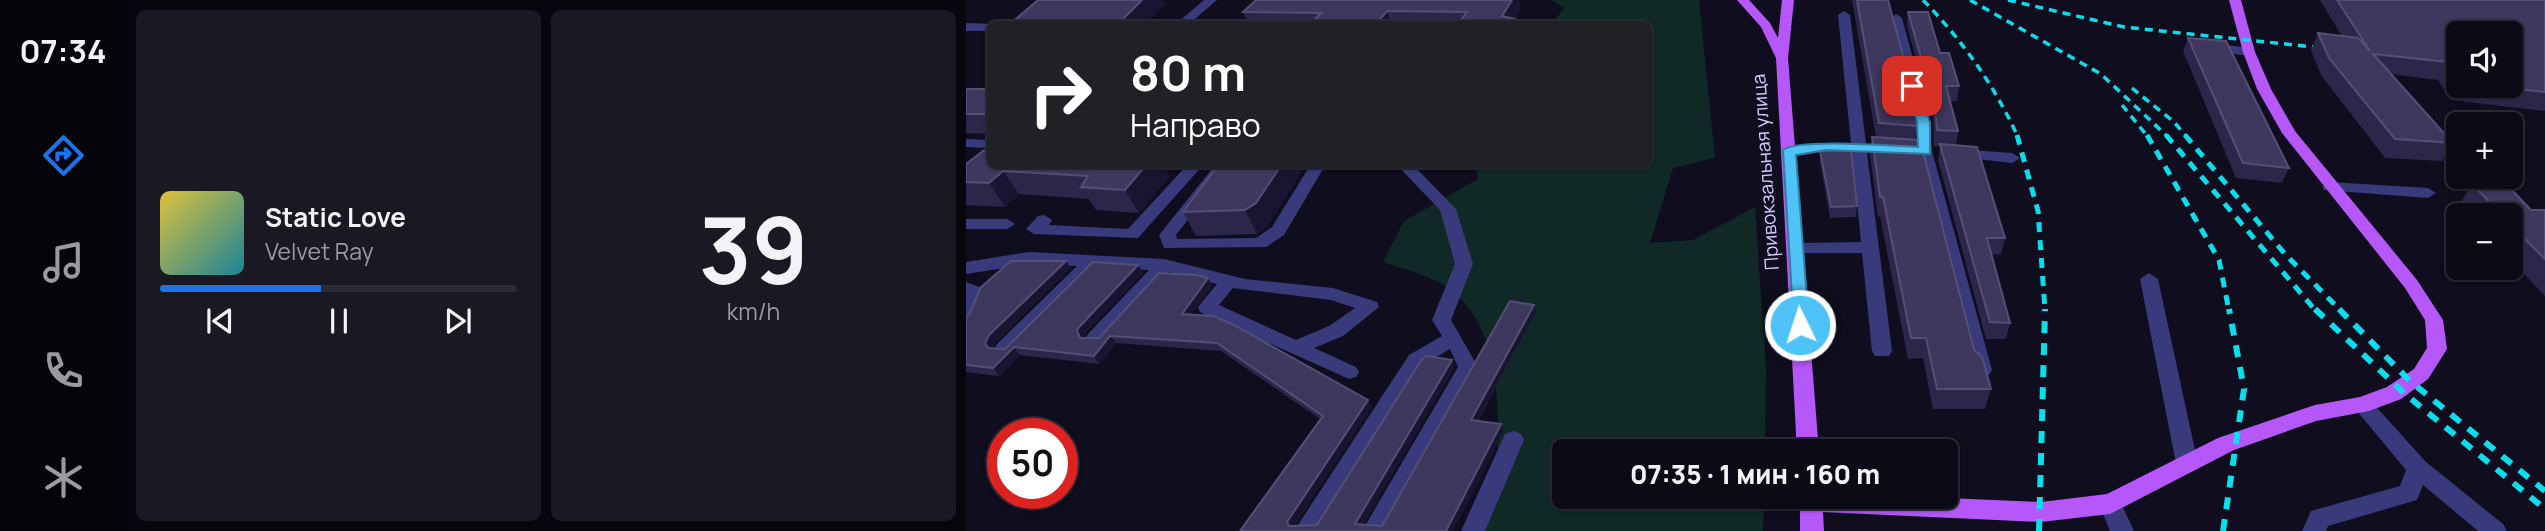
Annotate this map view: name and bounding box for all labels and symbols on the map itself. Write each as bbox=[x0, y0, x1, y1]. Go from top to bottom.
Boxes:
pin bbox=[1882, 56, 1942, 116]
street label: Привокзальная улица bbox=[1745, 73, 1785, 271]
position arrow bbox=[1763, 288, 1837, 362]
speed limit sign: 50 bbox=[987, 418, 1078, 509]

